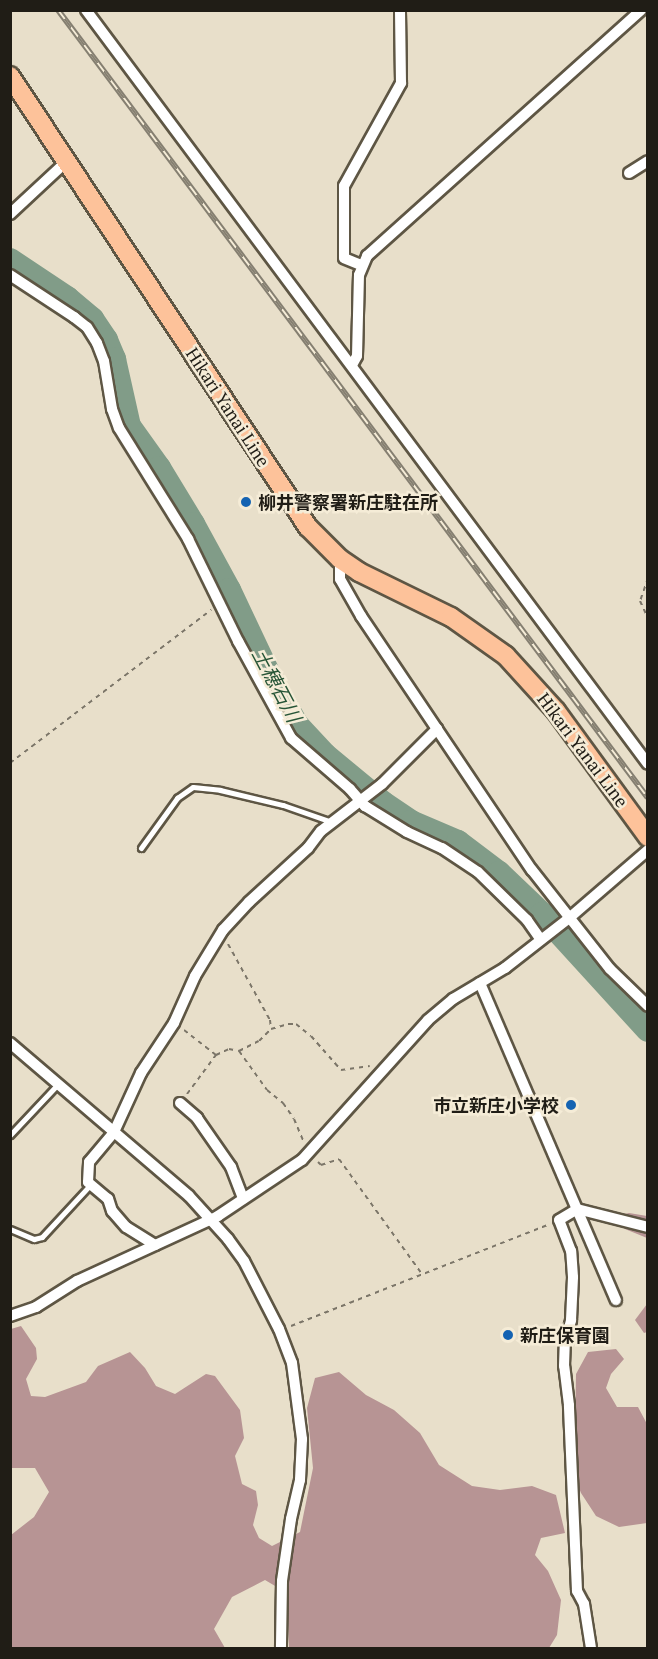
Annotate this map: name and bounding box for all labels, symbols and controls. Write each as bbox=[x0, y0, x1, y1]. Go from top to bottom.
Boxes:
street label: Hikari Yanai Line bbox=[182, 343, 274, 471]
place label: 柳井警察署新庄駐在所 bbox=[258, 491, 438, 513]
marker: 柳井警察署新庄駐在所 bbox=[239, 495, 253, 509]
water label: 土穂石川 bbox=[248, 644, 306, 726]
street label: Hikari Yanai Line bbox=[533, 689, 633, 811]
place label: 市立新庄小学校 bbox=[433, 1094, 559, 1116]
marker: 市立新庄小学校 bbox=[564, 1098, 578, 1112]
place label: 新庄保育園 bbox=[520, 1324, 610, 1346]
marker: 新庄保育園 bbox=[501, 1328, 515, 1342]

